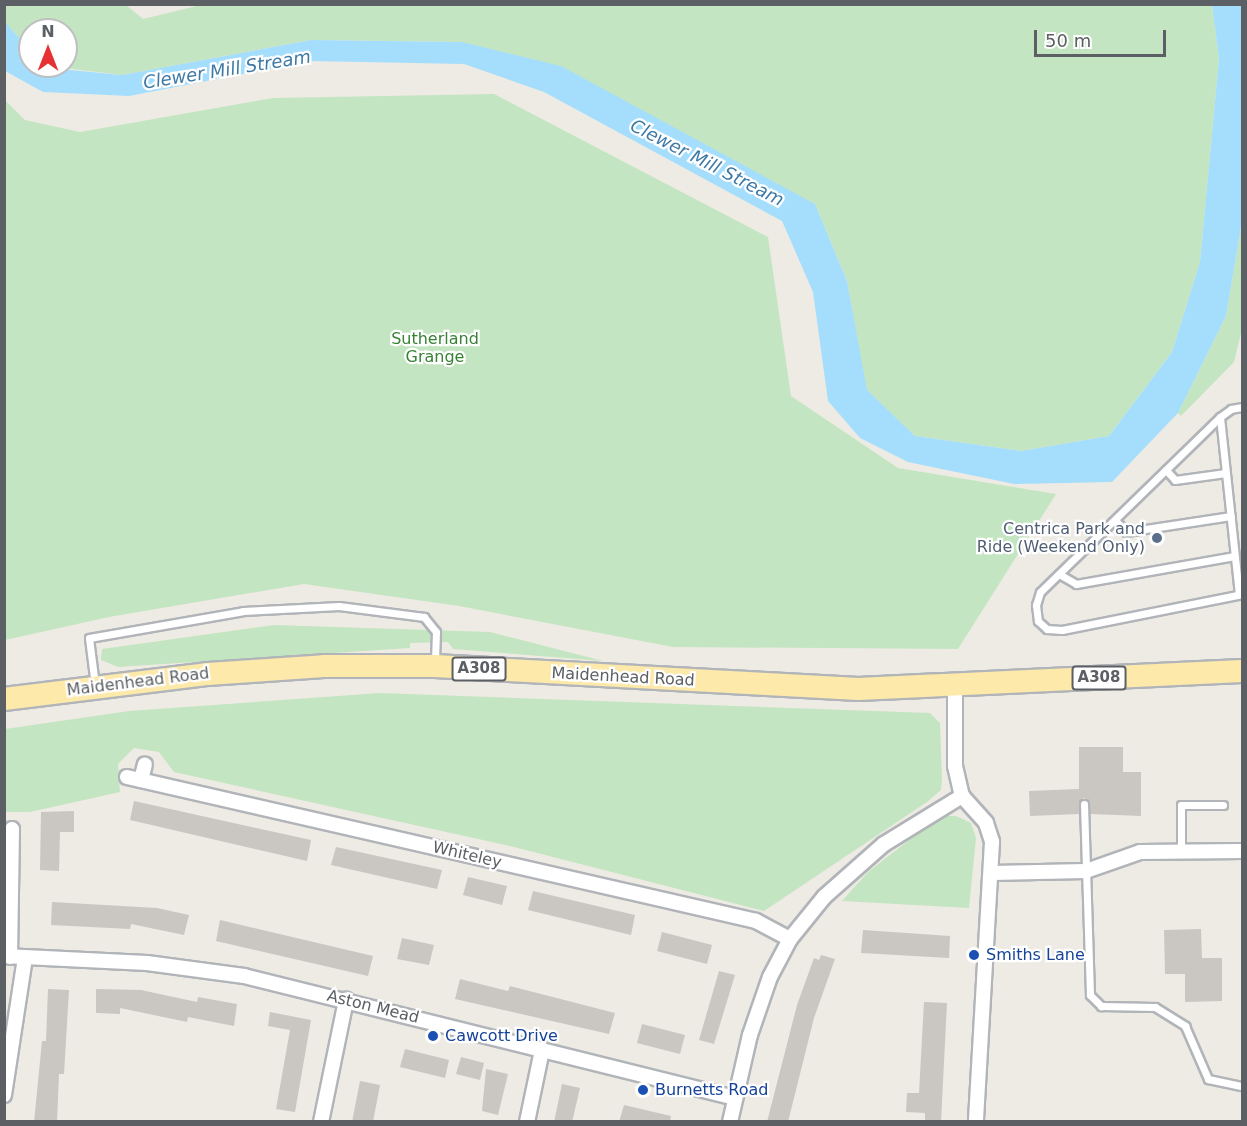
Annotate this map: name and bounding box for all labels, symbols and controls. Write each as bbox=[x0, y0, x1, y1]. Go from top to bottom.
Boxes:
north arrow bbox=[18, 18, 78, 78]
scale bar bbox=[1037, 18, 1169, 56]
text: N bbox=[41, 22, 55, 41]
text: 50 m bbox=[1045, 30, 1091, 51]
water label: Clewer Mill Stream bbox=[142, 46, 312, 94]
water label: Clewer Mill Stream bbox=[627, 115, 787, 211]
park label: Sutherland Grange bbox=[391, 329, 479, 367]
place label: Centrica Park and Ride (Weekend Only) bbox=[977, 519, 1145, 557]
marker: Centrica Park and Ride (Weekend Only) bbox=[1150, 531, 1164, 545]
road number: A308 bbox=[450, 657, 508, 681]
street label: Maidenhead Road bbox=[66, 664, 210, 700]
street label: Maidenhead Road bbox=[551, 664, 695, 690]
road number: A308 bbox=[1070, 666, 1128, 690]
street label: Whiteley bbox=[431, 838, 503, 872]
place label: Smiths Lane bbox=[986, 945, 1085, 965]
marker: Smiths Lane bbox=[967, 948, 981, 962]
street label: Aston Mead bbox=[325, 986, 421, 1028]
place label: Cawcott Drive bbox=[445, 1026, 558, 1046]
marker: Cawcott Drive bbox=[426, 1029, 440, 1043]
place label: Burnetts Road bbox=[655, 1080, 769, 1100]
marker: Burnetts Road bbox=[636, 1083, 650, 1097]

